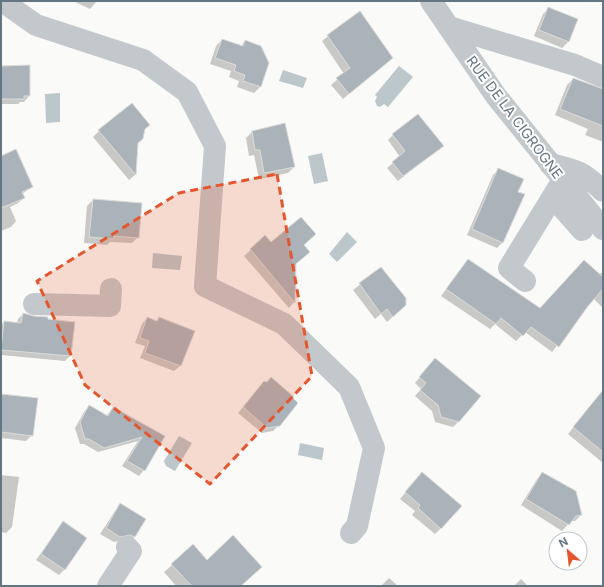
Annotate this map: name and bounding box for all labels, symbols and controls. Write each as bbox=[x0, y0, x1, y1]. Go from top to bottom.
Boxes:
street label: RUE DE LA CIGROGNE bbox=[463, 52, 567, 182]
north arrow bbox=[548, 531, 588, 571]
text: N bbox=[556, 534, 570, 550]

